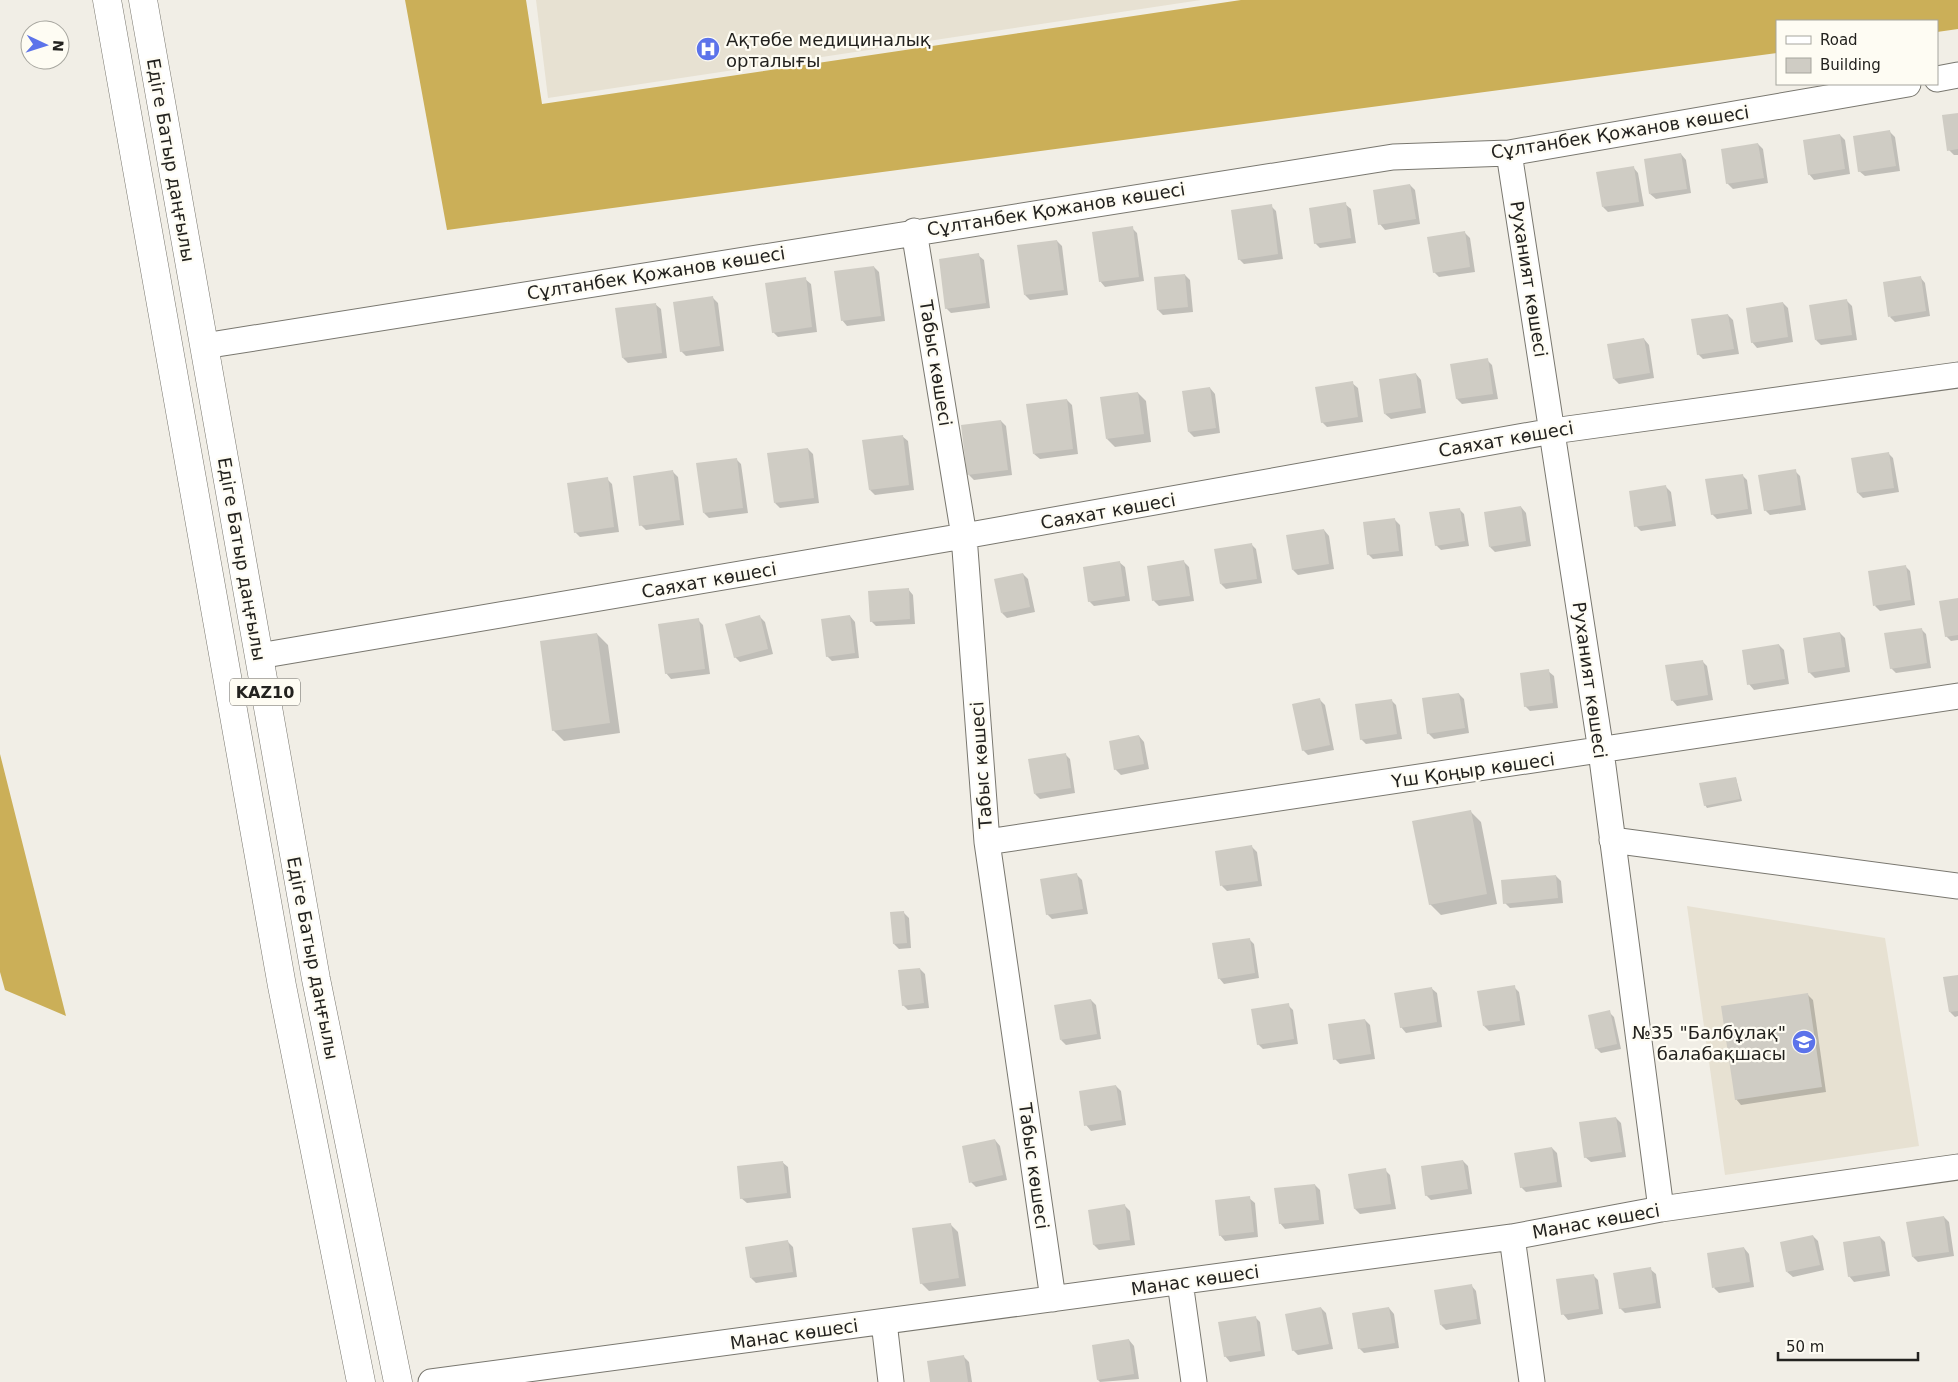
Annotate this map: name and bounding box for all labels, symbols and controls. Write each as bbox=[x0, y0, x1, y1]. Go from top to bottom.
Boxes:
north arrow bbox=[20, 20, 70, 70]
legend bbox=[1776, 20, 1938, 85]
place label: Ақтөбе медициналық орталығы bbox=[726, 29, 931, 71]
text: Road bbox=[1820, 31, 1858, 49]
hospital icon: Ақтөбе медициналық орталығы bbox=[695, 36, 721, 62]
text: N bbox=[50, 40, 66, 52]
text: Building bbox=[1820, 56, 1881, 74]
street label: Едіге Батыр даңғылы bbox=[143, 57, 199, 263]
street label: Сұлтанбек Қожанов көшесі bbox=[1489, 101, 1751, 163]
street label: Сұлтанбек Қожанов көшесі bbox=[925, 178, 1187, 240]
street label: Руханият көшесі bbox=[1506, 199, 1552, 359]
street label: Сұлтанбек Қожанов көшесі bbox=[525, 242, 787, 304]
street label: Табыс көшесі bbox=[916, 298, 956, 428]
street label: Саяхат көшесі bbox=[1437, 417, 1575, 461]
street label: Едіге Батыр даңғылы bbox=[214, 456, 270, 662]
street label: Саяхат көшесі bbox=[1039, 489, 1177, 533]
street label: Саяхат көшесі bbox=[640, 558, 778, 602]
street label: Руханият көшесі bbox=[1569, 600, 1611, 760]
road number: KAZ10 bbox=[230, 679, 300, 706]
street label: Табыс көшесі bbox=[966, 701, 996, 830]
street label: Үш Қоңыр көшесі bbox=[1389, 748, 1556, 792]
street label: Едіге Батыр даңғылы bbox=[283, 855, 343, 1061]
place label: №35 "Балбұлақ" балабақшасы bbox=[1632, 1022, 1786, 1064]
school or university icon: №35 "Балбұлақ" балабақшасы bbox=[1791, 1029, 1817, 1055]
street label: Табыс көшесі bbox=[1015, 1101, 1053, 1230]
street label: Манас көшесі bbox=[1531, 1199, 1661, 1243]
street label: Манас көшесі bbox=[1130, 1261, 1260, 1299]
street label: Манас көшесі bbox=[729, 1315, 859, 1353]
scale bar bbox=[1778, 1330, 1918, 1362]
text: 50 m bbox=[1786, 1338, 1824, 1356]

